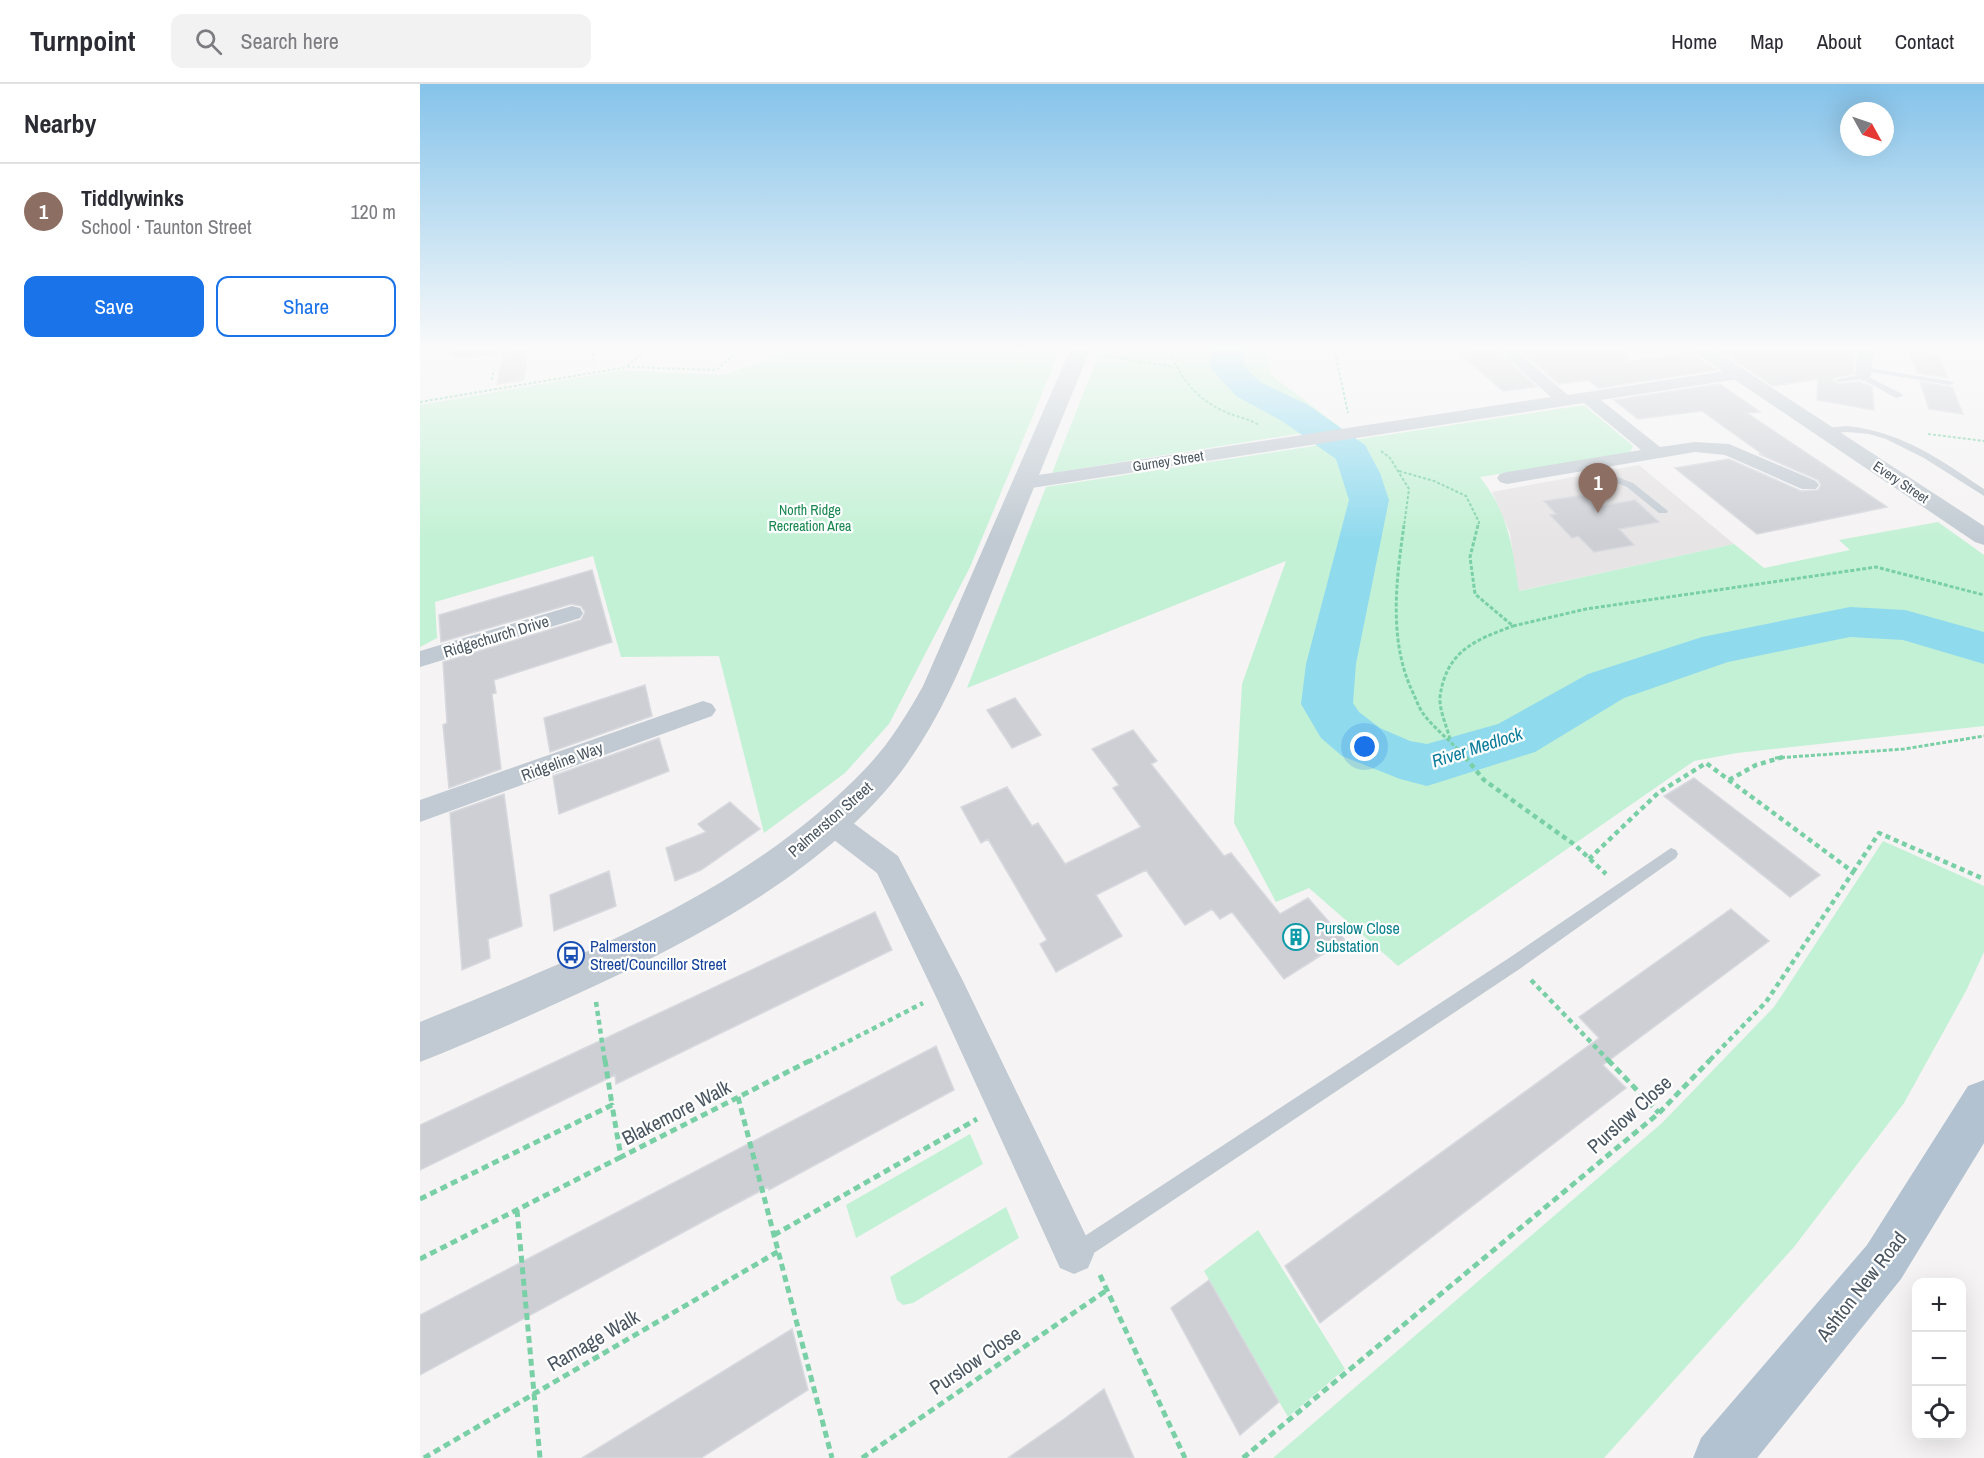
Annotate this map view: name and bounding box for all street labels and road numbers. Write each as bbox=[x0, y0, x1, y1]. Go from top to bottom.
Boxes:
street label: Gurney Street bbox=[1131, 447, 1205, 475]
street label: Every Street bbox=[1870, 457, 1932, 507]
street label: Ridgechurch Drive bbox=[440, 609, 552, 663]
street label: Ridgeline Way bbox=[518, 736, 606, 786]
street label: Palmerston Street bbox=[783, 776, 877, 862]
street label: Purslow Close bbox=[1581, 1069, 1677, 1159]
street label: Blakemore Walk bbox=[617, 1073, 736, 1151]
street label: Ashton New Road bbox=[1809, 1226, 1912, 1347]
street label: Ramage Walk bbox=[542, 1302, 645, 1377]
street label: Purslow Close bbox=[924, 1320, 1026, 1400]

